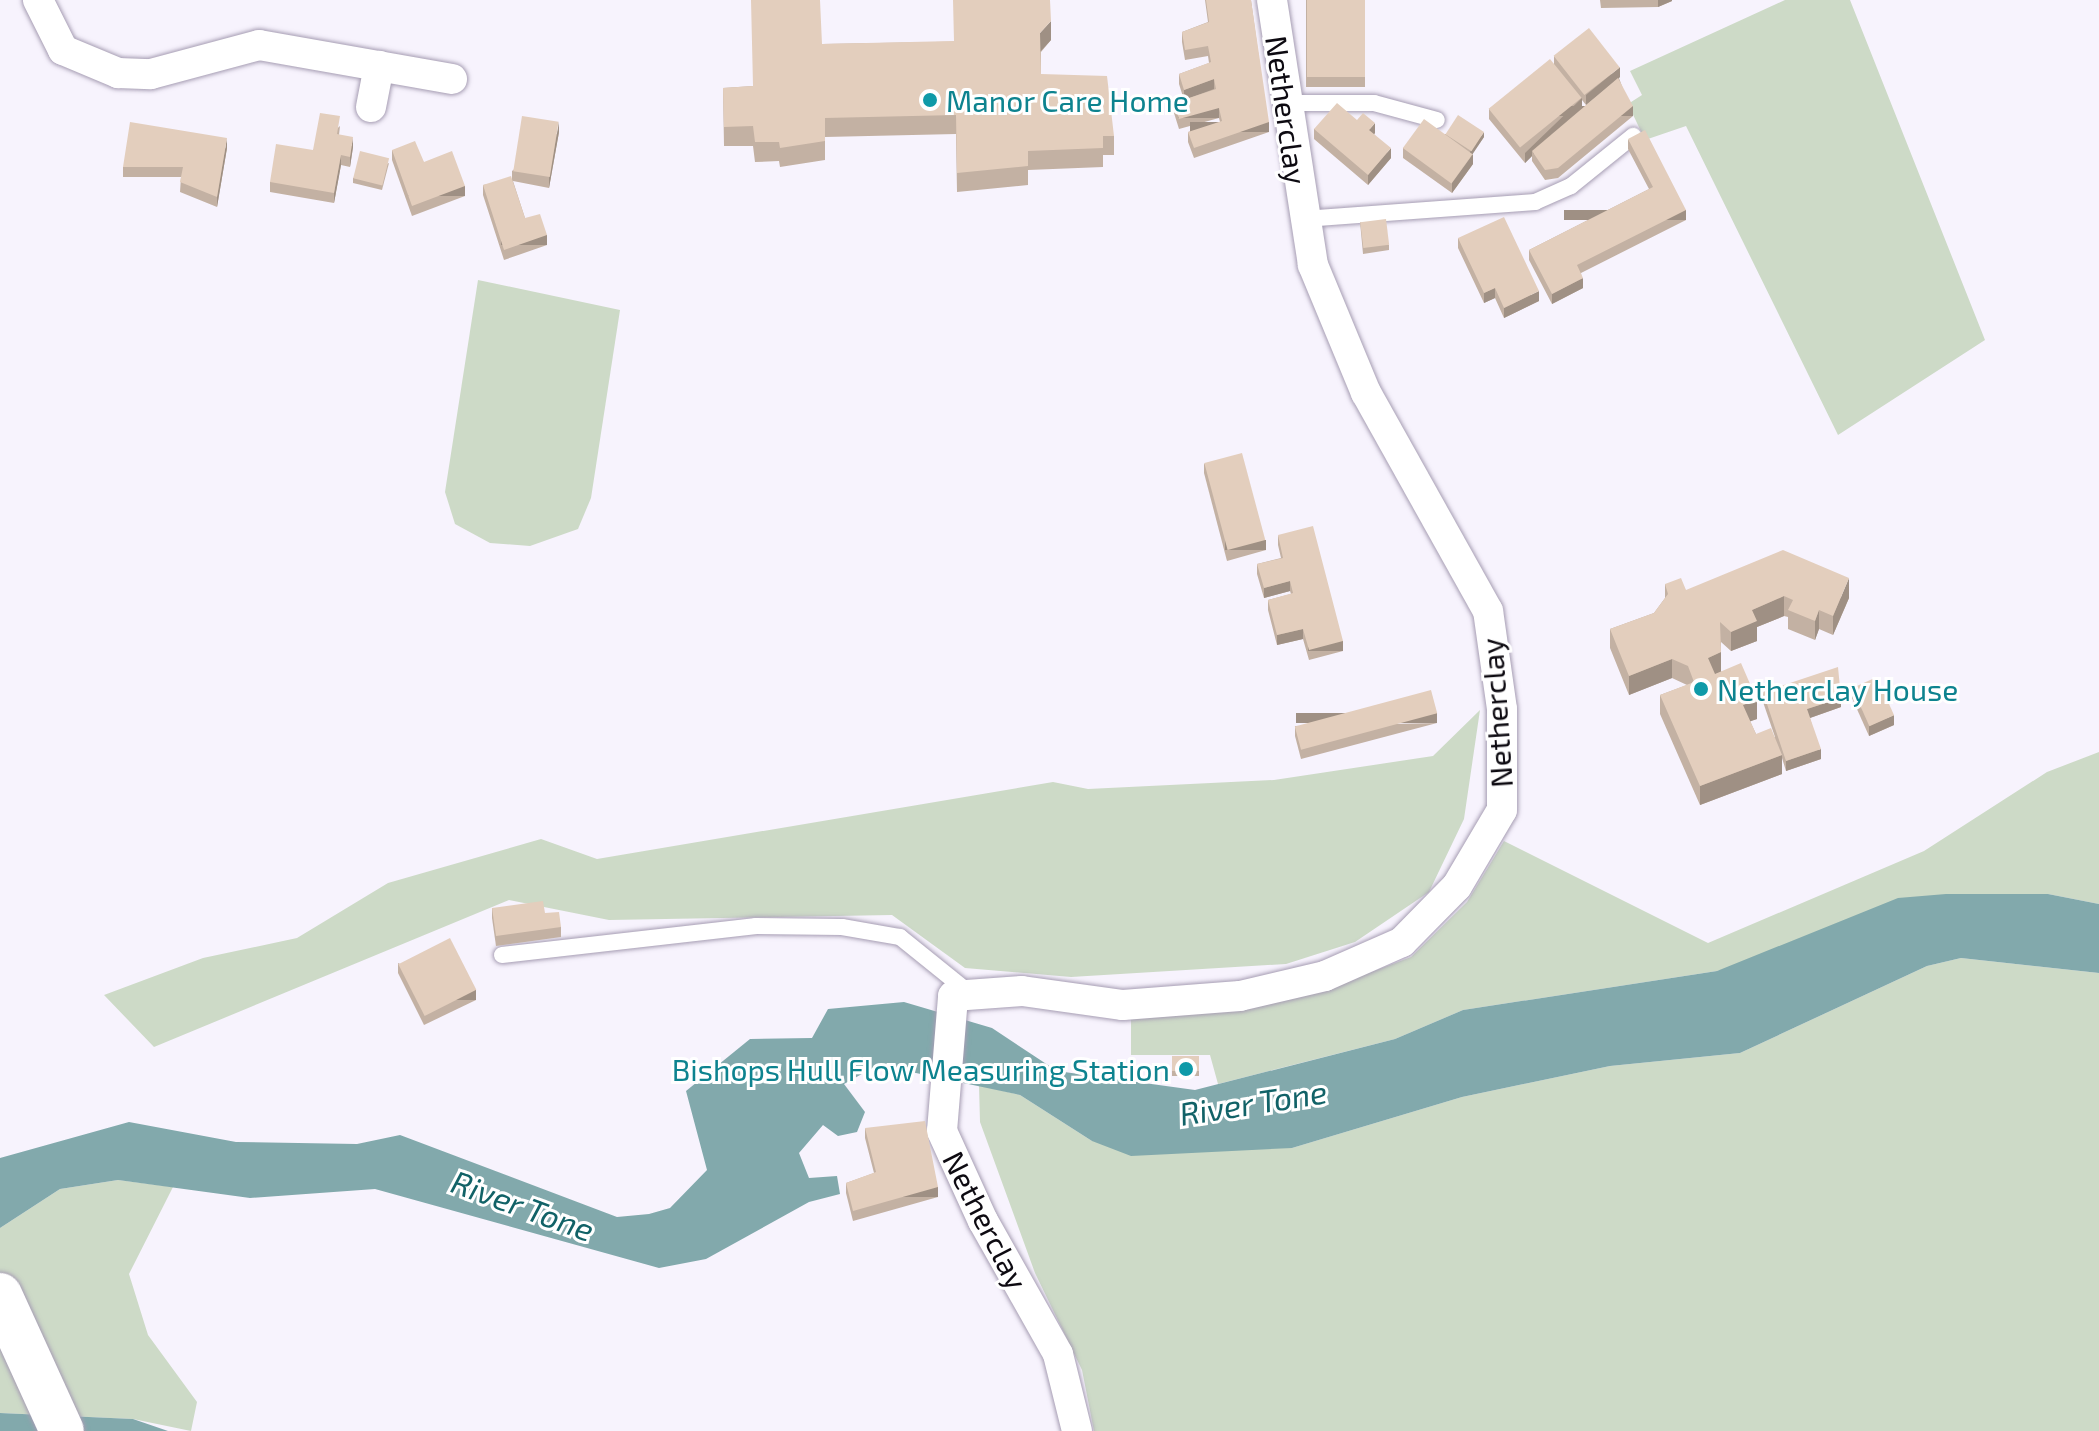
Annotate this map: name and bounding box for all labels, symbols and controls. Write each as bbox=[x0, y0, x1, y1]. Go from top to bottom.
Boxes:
street label: Netherclay bbox=[1259, 33, 1315, 187]
place label: Manor Care Home bbox=[946, 82, 1189, 118]
marker: Manor Care Home bbox=[921, 91, 939, 109]
street label: Netherclay bbox=[1473, 637, 1519, 789]
place label: Netherclay House bbox=[1717, 671, 1959, 707]
marker: Netherclay House bbox=[1692, 680, 1710, 698]
place label: Bishops Hull Flow Measuring Station bbox=[670, 1051, 1170, 1087]
marker: Bishops Hull Flow Measuring Station bbox=[1177, 1060, 1195, 1078]
water label: River Tone bbox=[1176, 1071, 1330, 1133]
street label: Netherclay bbox=[936, 1145, 1036, 1295]
water label: River Tone bbox=[446, 1161, 600, 1249]

